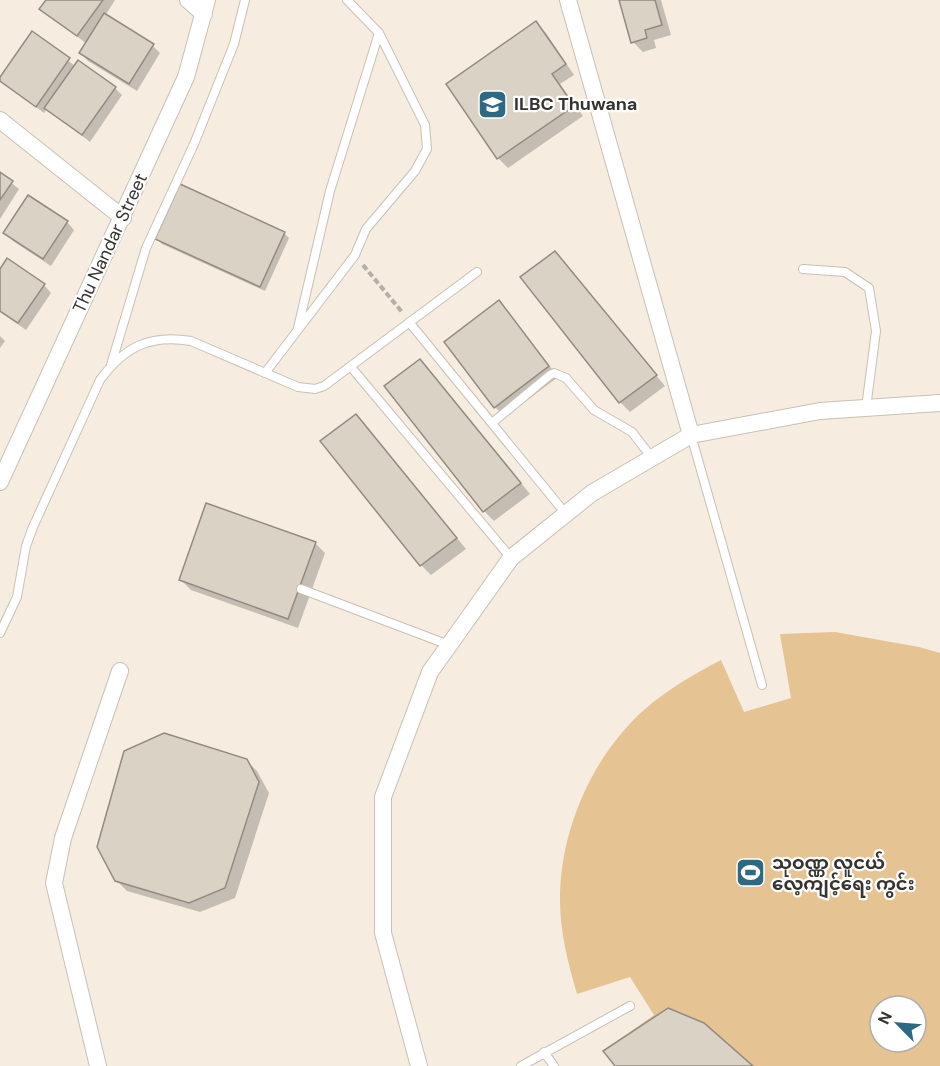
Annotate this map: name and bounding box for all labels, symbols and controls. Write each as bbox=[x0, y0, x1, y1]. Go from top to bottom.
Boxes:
school or university icon: ILBC Thuwana bbox=[477, 88, 509, 120]
place label: ILBC Thuwana bbox=[514, 92, 637, 116]
street label: Thu Nandar Street bbox=[67, 169, 153, 317]
place label: သုဝဏ္ဏ လူငယ် လေ့ကျင့်ရေး ကွင်း bbox=[772, 851, 915, 899]
sports icon: သုဝဏ္ဏ လူငယ် လေ့ကျင့်ရေး ကွင်း bbox=[735, 857, 767, 889]
north arrow bbox=[868, 994, 928, 1054]
text: N bbox=[873, 1008, 897, 1028]

